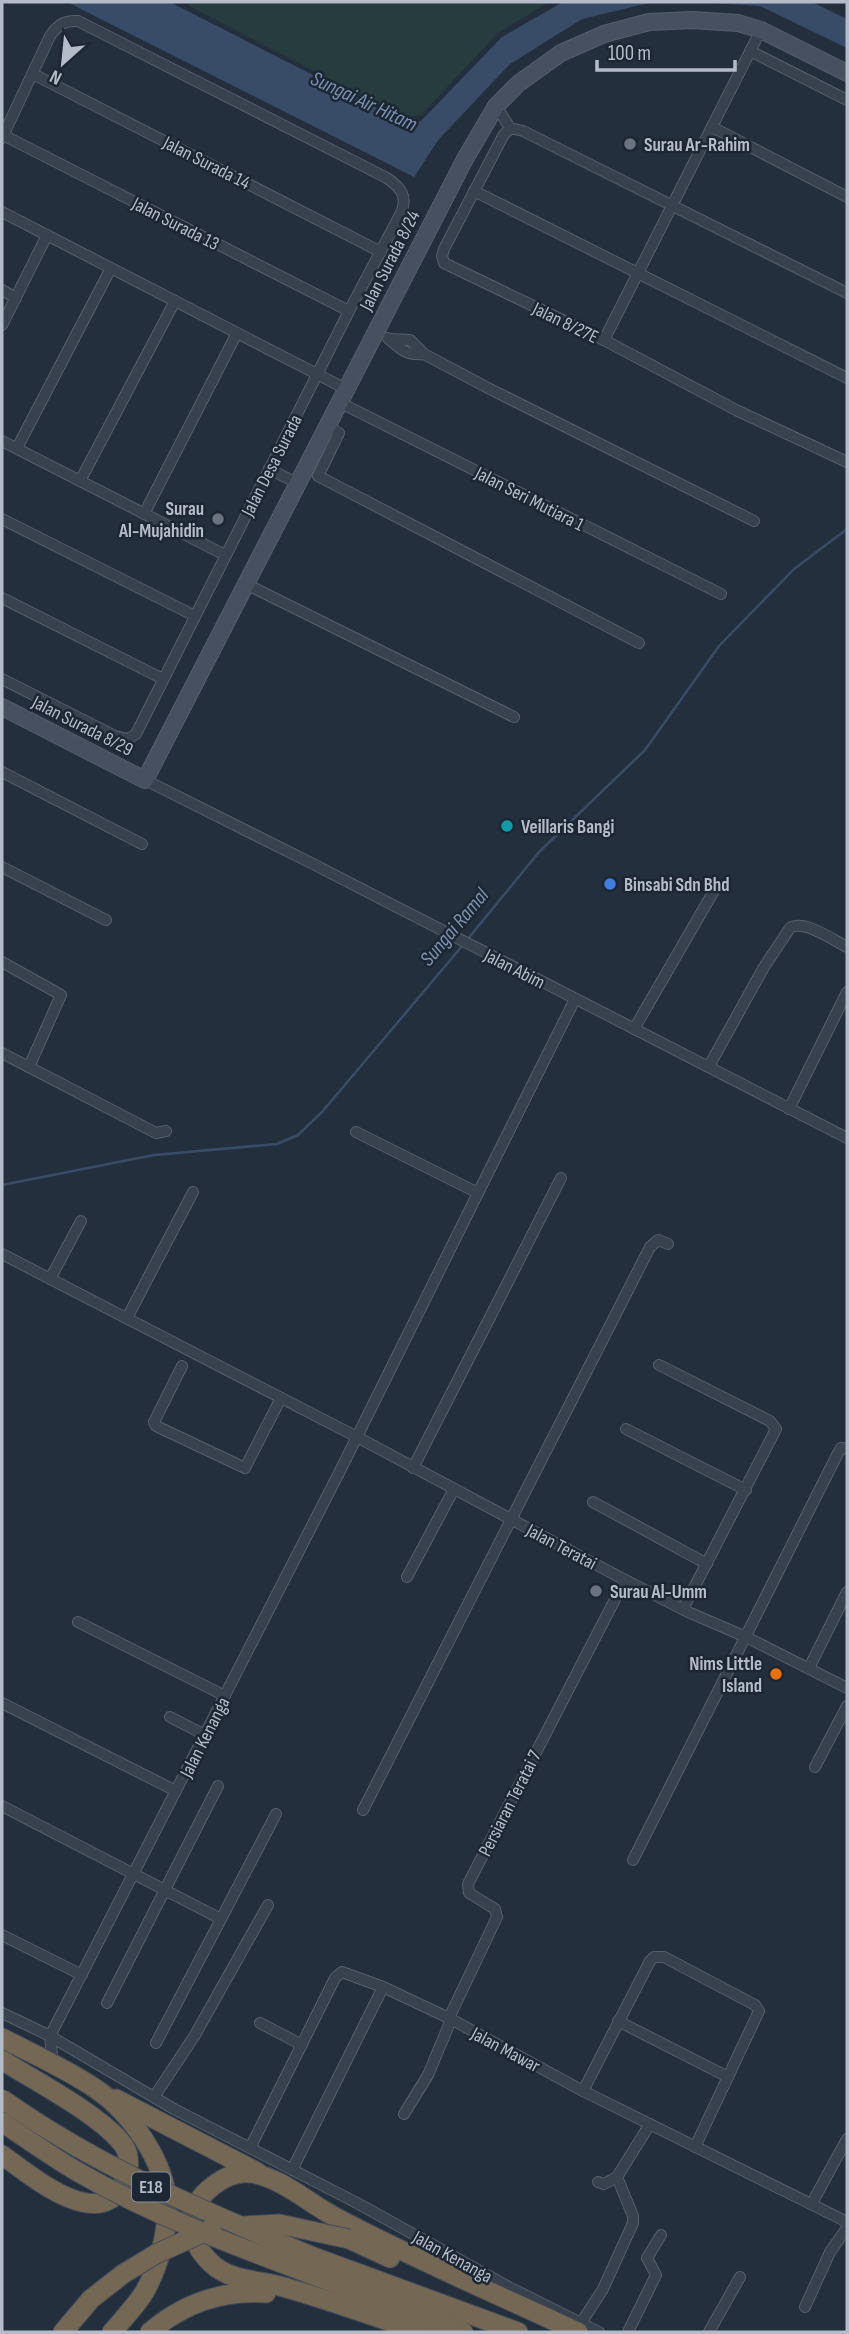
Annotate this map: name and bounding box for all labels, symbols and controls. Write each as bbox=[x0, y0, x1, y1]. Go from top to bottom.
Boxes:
north arrow bbox=[28, 28, 98, 98]
scale bar bbox=[597, 28, 735, 72]
text: 100 m bbox=[608, 41, 651, 66]
text: N bbox=[46, 64, 66, 89]
water label: Sungai Air Hitam bbox=[307, 66, 421, 137]
street label: Jalan Surada 14 bbox=[158, 131, 254, 195]
place label: Surau Ar-Rahim bbox=[644, 134, 750, 157]
marker: Surau Ar-Rahim bbox=[622, 136, 638, 152]
street label: Jalan Surada 13 bbox=[127, 192, 223, 256]
street label: Jalan Surada 8/24 bbox=[355, 207, 425, 316]
street label: Jalan 8/27E bbox=[528, 297, 602, 349]
street label: Jalan Desa Surada bbox=[236, 411, 308, 521]
street label: Jalan Seri Mutiara 1 bbox=[470, 462, 588, 537]
place label: Surau Al-Mujahidin bbox=[118, 498, 204, 543]
marker: Surau Al-Mujahidin bbox=[210, 511, 226, 527]
street label: Jalan Surada 8/29 bbox=[27, 691, 137, 762]
place label: Veillaris Bangi bbox=[521, 816, 614, 839]
marker: Veillaris Bangi bbox=[499, 818, 515, 834]
place label: Binsabi Sdn Bhd bbox=[624, 874, 730, 897]
marker: Binsabi Sdn Bhd bbox=[602, 876, 618, 892]
water label: Sungai Ramal bbox=[415, 883, 495, 971]
street label: Jalan Abim bbox=[479, 944, 549, 994]
street label: Jalan Teratai bbox=[521, 1519, 600, 1575]
place label: Surau Al-Umm bbox=[610, 1581, 707, 1604]
marker: Surau Al-Umm bbox=[588, 1583, 604, 1599]
place label: Nims Little Island bbox=[689, 1653, 762, 1698]
marker: Nims Little Island bbox=[768, 1666, 784, 1682]
street label: Jalan Kenanga bbox=[175, 1694, 235, 1783]
street label: Persiaran Teratai 7 bbox=[474, 1746, 547, 1861]
street label: Jalan Mawar bbox=[466, 2022, 544, 2078]
road number: E18 bbox=[132, 2172, 170, 2202]
street label: Jalan Kenanga bbox=[408, 2226, 496, 2289]

